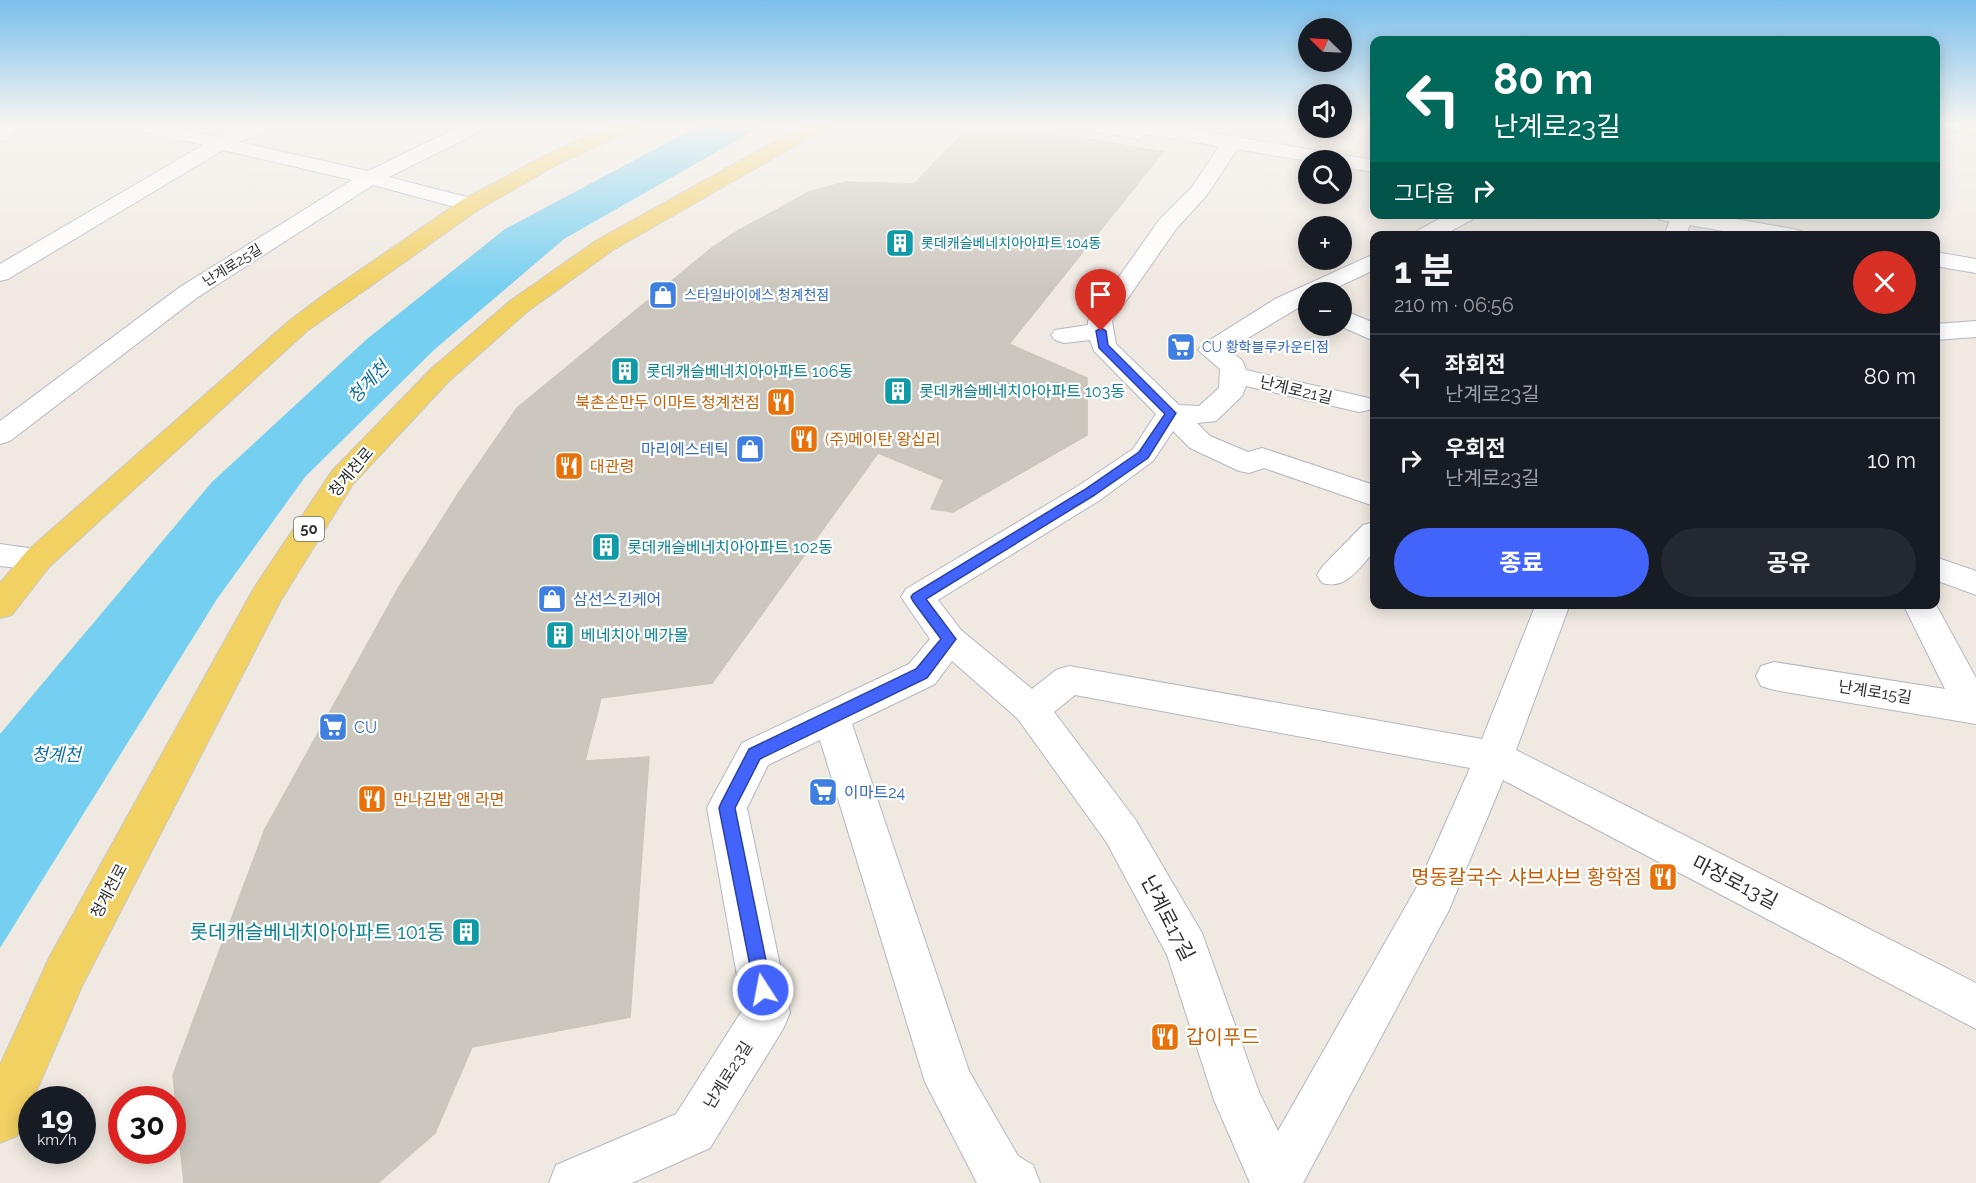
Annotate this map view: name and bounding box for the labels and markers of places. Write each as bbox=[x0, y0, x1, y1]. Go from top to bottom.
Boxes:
building icon: 롯데캐슬베네치아아파트 104동 bbox=[884, 227, 916, 259]
place label: 롯데캐슬베네치아아파트 104동 bbox=[921, 235, 1101, 251]
pin bbox=[1075, 269, 1126, 331]
shop icon: 스타일바이에스 청계천점 bbox=[647, 279, 679, 311]
place label: 스타일바이에스 청계천점 bbox=[684, 287, 829, 303]
supermarket icon: CU 황학블루카운티점 bbox=[1165, 331, 1197, 363]
place label: CU 황학블루카운티점 bbox=[1202, 339, 1329, 355]
building icon: 롯데캐슬베네치아아파트 106동 bbox=[609, 355, 641, 387]
place label: 롯데캐슬베네치아아파트 106동 bbox=[646, 362, 853, 381]
building icon: 롯데캐슬베네치아아파트 103동 bbox=[882, 375, 914, 407]
place label: 롯데캐슬베네치아아파트 103동 bbox=[919, 382, 1125, 401]
restaurant icon: 북촌손만두 이마트 청계천점 bbox=[765, 386, 797, 418]
place label: 북촌손만두 이마트 청계천점 bbox=[575, 393, 760, 412]
restaurant icon: (주)메이탄 왕십리 bbox=[788, 423, 820, 455]
place label: (주)메이탄 왕십리 bbox=[825, 430, 941, 449]
shop icon: 마리에스테틱 bbox=[734, 433, 766, 465]
place label: 마리에스테틱 bbox=[641, 440, 729, 459]
restaurant icon: 대관령 bbox=[553, 450, 585, 482]
place label: 대관령 bbox=[590, 457, 634, 476]
building icon: 롯데캐슬베네치아아파트 102동 bbox=[590, 531, 622, 563]
place label: 롯데캐슬베네치아아파트 102동 bbox=[627, 538, 833, 557]
shop icon: 삼선스킨케어 bbox=[536, 583, 568, 615]
place label: 삼선스킨케어 bbox=[573, 590, 661, 609]
building icon: 베네치아 메가몰 bbox=[544, 619, 576, 651]
place label: 베네치아 메가몰 bbox=[581, 626, 688, 645]
supermarket icon: CU bbox=[317, 711, 349, 743]
place label: CU bbox=[354, 718, 377, 737]
supermarket icon: 이마트24 bbox=[807, 776, 839, 808]
restaurant icon: 만나김밥 앤 라면 bbox=[356, 783, 388, 815]
place label: 이마트24 bbox=[844, 783, 905, 802]
place label: 만나김밥 앤 라면 bbox=[393, 790, 504, 809]
restaurant icon: 명동칼국수 샤브샤브 황학점 bbox=[1647, 861, 1679, 893]
place label: 명동칼국수 샤브샤브 황학점 bbox=[1411, 865, 1642, 889]
building icon: 롯데캐슬베네치아아파트 101동 bbox=[450, 916, 482, 948]
place label: 롯데캐슬베네치아아파트 101동 bbox=[190, 920, 445, 944]
restaurant icon: 갑이푸드 bbox=[1149, 1021, 1181, 1053]
place label: 갑이푸드 bbox=[1186, 1025, 1260, 1049]

